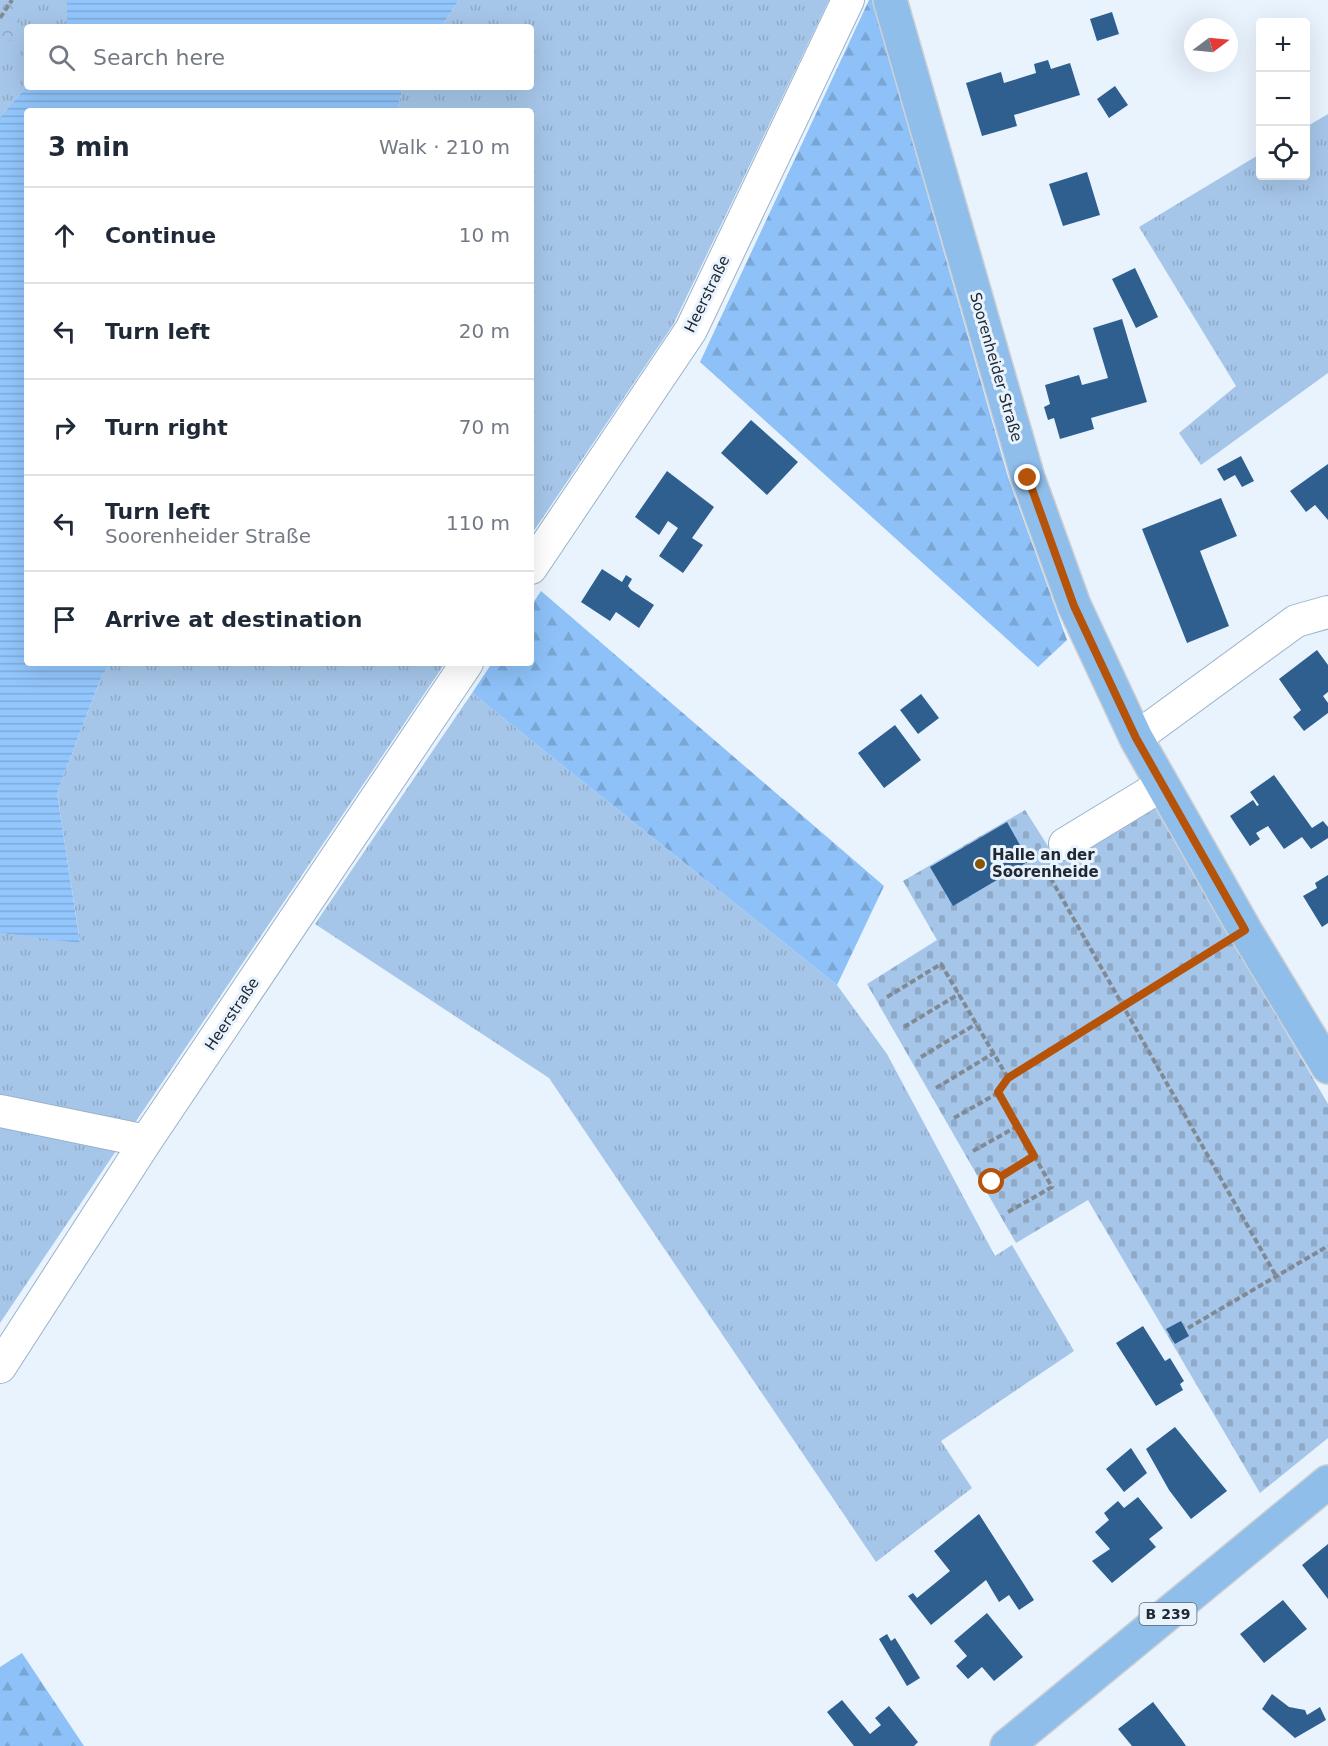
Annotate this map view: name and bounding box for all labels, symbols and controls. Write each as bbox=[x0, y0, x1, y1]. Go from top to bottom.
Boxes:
north arrow bbox=[1184, 18, 1238, 72]
map controls bbox=[1256, 18, 1310, 180]
button: + bbox=[1256, 18, 1310, 72]
search box bbox=[24, 24, 534, 90]
icon: search bbox=[45, 41, 78, 74]
text: Search here bbox=[93, 45, 225, 70]
button: − bbox=[1256, 72, 1310, 126]
button: locate bbox=[1256, 126, 1310, 180]
text: 3 min bbox=[48, 132, 130, 162]
text: Walk · 210 m bbox=[379, 135, 510, 159]
icon: ahead bbox=[48, 219, 81, 252]
text: Continue bbox=[105, 223, 216, 248]
text: 10 m bbox=[459, 223, 510, 247]
street label: Heerstraße bbox=[681, 252, 733, 336]
street label: Soorenheider Straße bbox=[966, 290, 1026, 444]
icon: left bbox=[48, 315, 81, 348]
text: Turn left bbox=[105, 319, 210, 344]
text: 20 m bbox=[459, 319, 510, 343]
icon: right bbox=[48, 411, 81, 444]
text: Turn right bbox=[105, 415, 228, 440]
text: 70 m bbox=[459, 415, 510, 439]
route end bbox=[1014, 464, 1040, 490]
text: Turn left bbox=[105, 499, 210, 524]
icon: left bbox=[48, 507, 81, 540]
text: 110 m bbox=[446, 511, 510, 535]
text: Soorenheider Straße bbox=[105, 524, 311, 548]
icon: arrive bbox=[48, 603, 81, 636]
text: Arrive at destination bbox=[105, 607, 362, 632]
place label: Halle an der Soorenheide bbox=[992, 846, 1099, 881]
marker: Halle an der Soorenheide bbox=[973, 857, 987, 871]
street label: Heerstraße bbox=[201, 974, 263, 1054]
route start bbox=[978, 1168, 1004, 1194]
road number: B 239 bbox=[1140, 1603, 1196, 1625]

